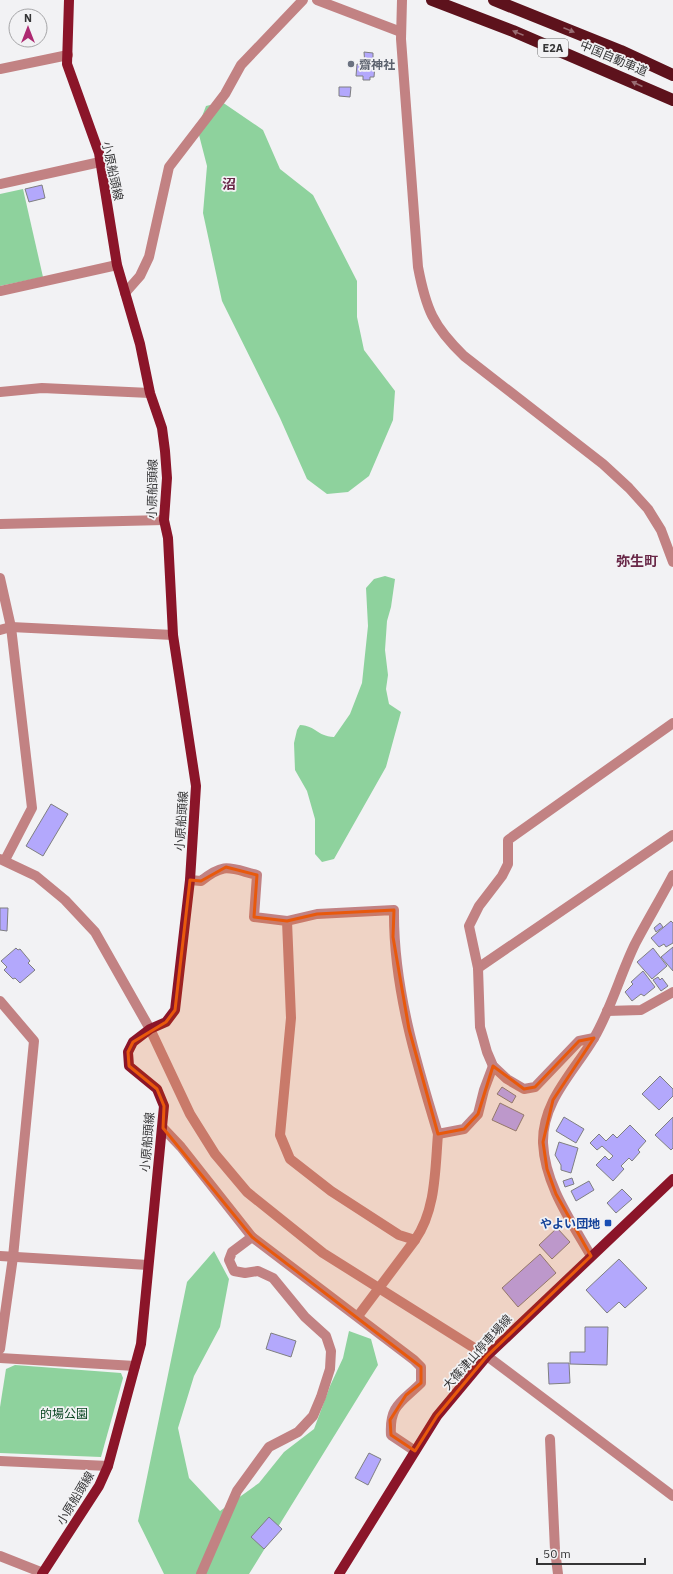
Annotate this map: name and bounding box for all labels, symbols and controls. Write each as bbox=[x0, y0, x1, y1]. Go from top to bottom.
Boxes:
north arrow bbox=[8, 8, 48, 48]
text: N bbox=[24, 11, 32, 25]
one-way arrow bbox=[564, 28, 576, 34]
one-way arrow bbox=[512, 30, 523, 36]
street label: 中国自動車道 bbox=[578, 37, 650, 79]
road number: E2A bbox=[538, 39, 568, 57]
place label: 齋神社 bbox=[359, 57, 395, 72]
marker: 齋神社 bbox=[346, 59, 356, 69]
one-way arrow bbox=[631, 80, 643, 86]
street label: 小原船頭線 bbox=[99, 140, 127, 202]
district label: 沼 bbox=[222, 175, 236, 193]
street label: 小原船頭線 bbox=[144, 459, 160, 519]
district label: 弥生町 bbox=[616, 552, 658, 570]
street label: 小原船頭線 bbox=[171, 791, 191, 851]
street label: 小原船頭線 bbox=[137, 1111, 157, 1173]
place label: やよい団地 bbox=[540, 1216, 600, 1231]
marker: やよい団地 bbox=[603, 1218, 613, 1228]
street label: 大篠津山停車場線 bbox=[439, 1311, 515, 1393]
park label: 的場公園 bbox=[40, 1406, 88, 1421]
street label: 小原船頭線 bbox=[53, 1468, 97, 1528]
scale bar bbox=[537, 1540, 645, 1566]
text: 50 m bbox=[543, 1546, 571, 1561]

